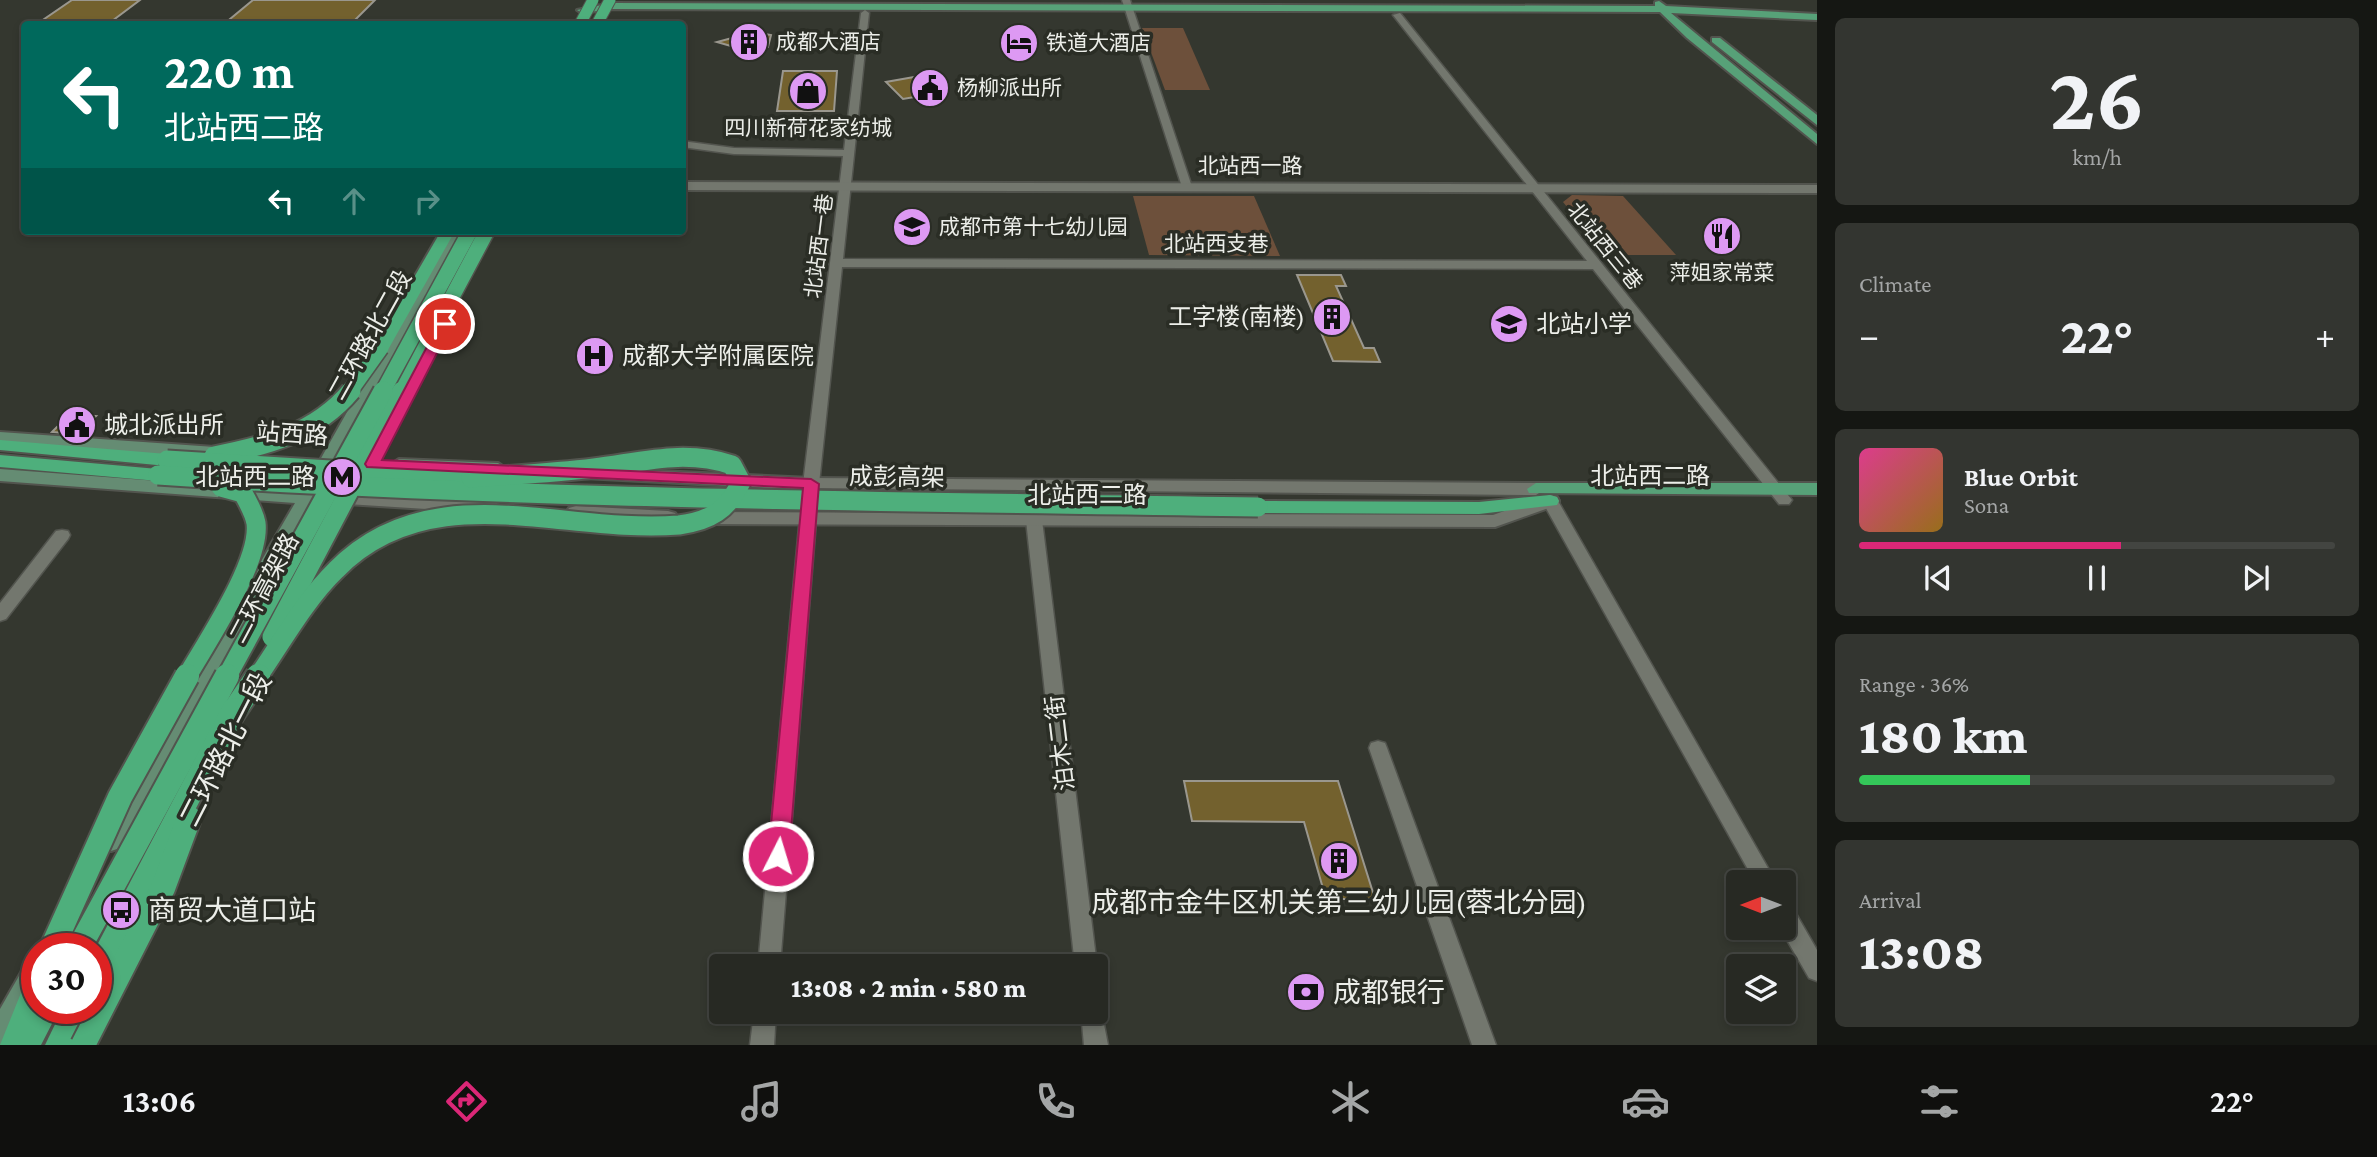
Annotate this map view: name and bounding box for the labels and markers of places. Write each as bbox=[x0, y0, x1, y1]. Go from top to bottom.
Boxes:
building icon: 成都大酒店 bbox=[728, 21, 770, 63]
hotel icon: 铁道大酒店 bbox=[998, 22, 1040, 64]
place label: 成都大酒店 bbox=[776, 30, 881, 54]
place label: 铁道大酒店 bbox=[1046, 31, 1151, 55]
public building icon: 杨柳派出所 bbox=[909, 67, 951, 109]
shop icon: 四川新荷花家纺城 bbox=[787, 70, 829, 112]
place label: 杨柳派出所 bbox=[957, 76, 1062, 100]
place label: 四川新荷花家纺城 bbox=[724, 116, 892, 140]
school or university icon: 成都市第十七幼儿园 bbox=[891, 206, 933, 248]
place label: 成都市第十七幼儿园 bbox=[939, 215, 1128, 239]
restaurant icon: 萍姐家常菜 bbox=[1701, 215, 1743, 257]
place label: 萍姐家常菜 bbox=[1670, 261, 1775, 285]
pin bbox=[415, 294, 475, 354]
building icon: 工字楼(南楼) bbox=[1311, 296, 1353, 338]
place label: 工字楼(南楼) bbox=[1168, 303, 1305, 331]
school or university icon: 北站小学 bbox=[1488, 303, 1530, 345]
place label: 北站小学 bbox=[1536, 310, 1632, 337]
hospital icon: 成都大学附属医院 bbox=[574, 335, 616, 377]
place label: 成都大学附属医院 bbox=[622, 342, 814, 369]
public building icon: 城北派出所 bbox=[56, 404, 98, 446]
place label: 城北派出所 bbox=[104, 411, 224, 438]
metro station icon: 北站西二路 bbox=[321, 456, 363, 498]
place label: 北站西二路 bbox=[195, 463, 315, 490]
building icon: 成都市金牛区机关第三幼儿园(蓉北分园) bbox=[1318, 840, 1360, 882]
place label: 成都市金牛区机关第三幼儿园(蓉北分园) bbox=[1091, 887, 1587, 919]
bus stop icon: 商贸大道口站 bbox=[100, 889, 142, 931]
place label: 商贸大道口站 bbox=[148, 895, 316, 926]
bank icon: 成都银行 bbox=[1285, 971, 1327, 1013]
place label: 成都银行 bbox=[1333, 977, 1445, 1008]

